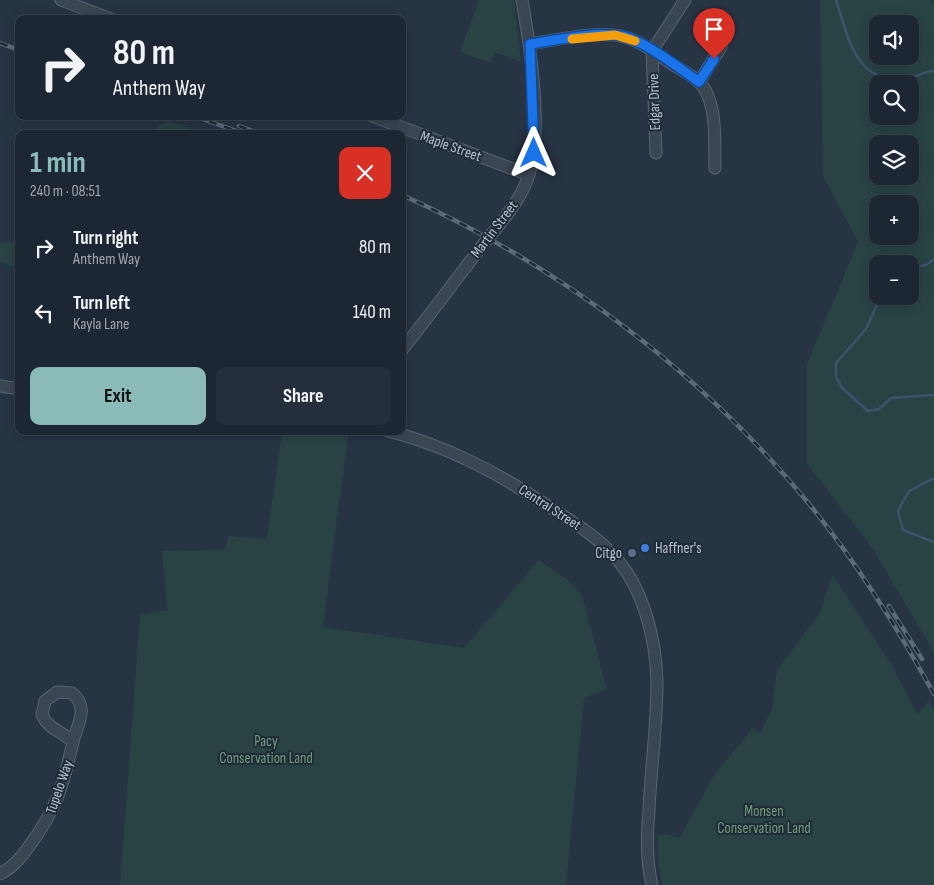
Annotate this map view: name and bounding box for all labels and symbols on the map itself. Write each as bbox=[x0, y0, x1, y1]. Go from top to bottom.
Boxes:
pin bbox=[693, 8, 735, 59]
street label: Edgar Drive bbox=[644, 73, 665, 131]
position arrow bbox=[507, 126, 559, 178]
street label: Maple Street bbox=[418, 127, 484, 166]
street label: Martin Street bbox=[467, 196, 522, 262]
street label: Central Street bbox=[515, 480, 585, 535]
place label: Haffner's bbox=[655, 539, 702, 558]
marker: Haffner's bbox=[639, 542, 651, 554]
place label: Citgo bbox=[595, 544, 622, 563]
marker: Citgo bbox=[626, 547, 638, 559]
park label: Pacy Conservation Land bbox=[219, 732, 313, 768]
street label: Tupelo Way bbox=[41, 758, 78, 817]
park label: Monsen Conservation Land bbox=[717, 802, 811, 838]

